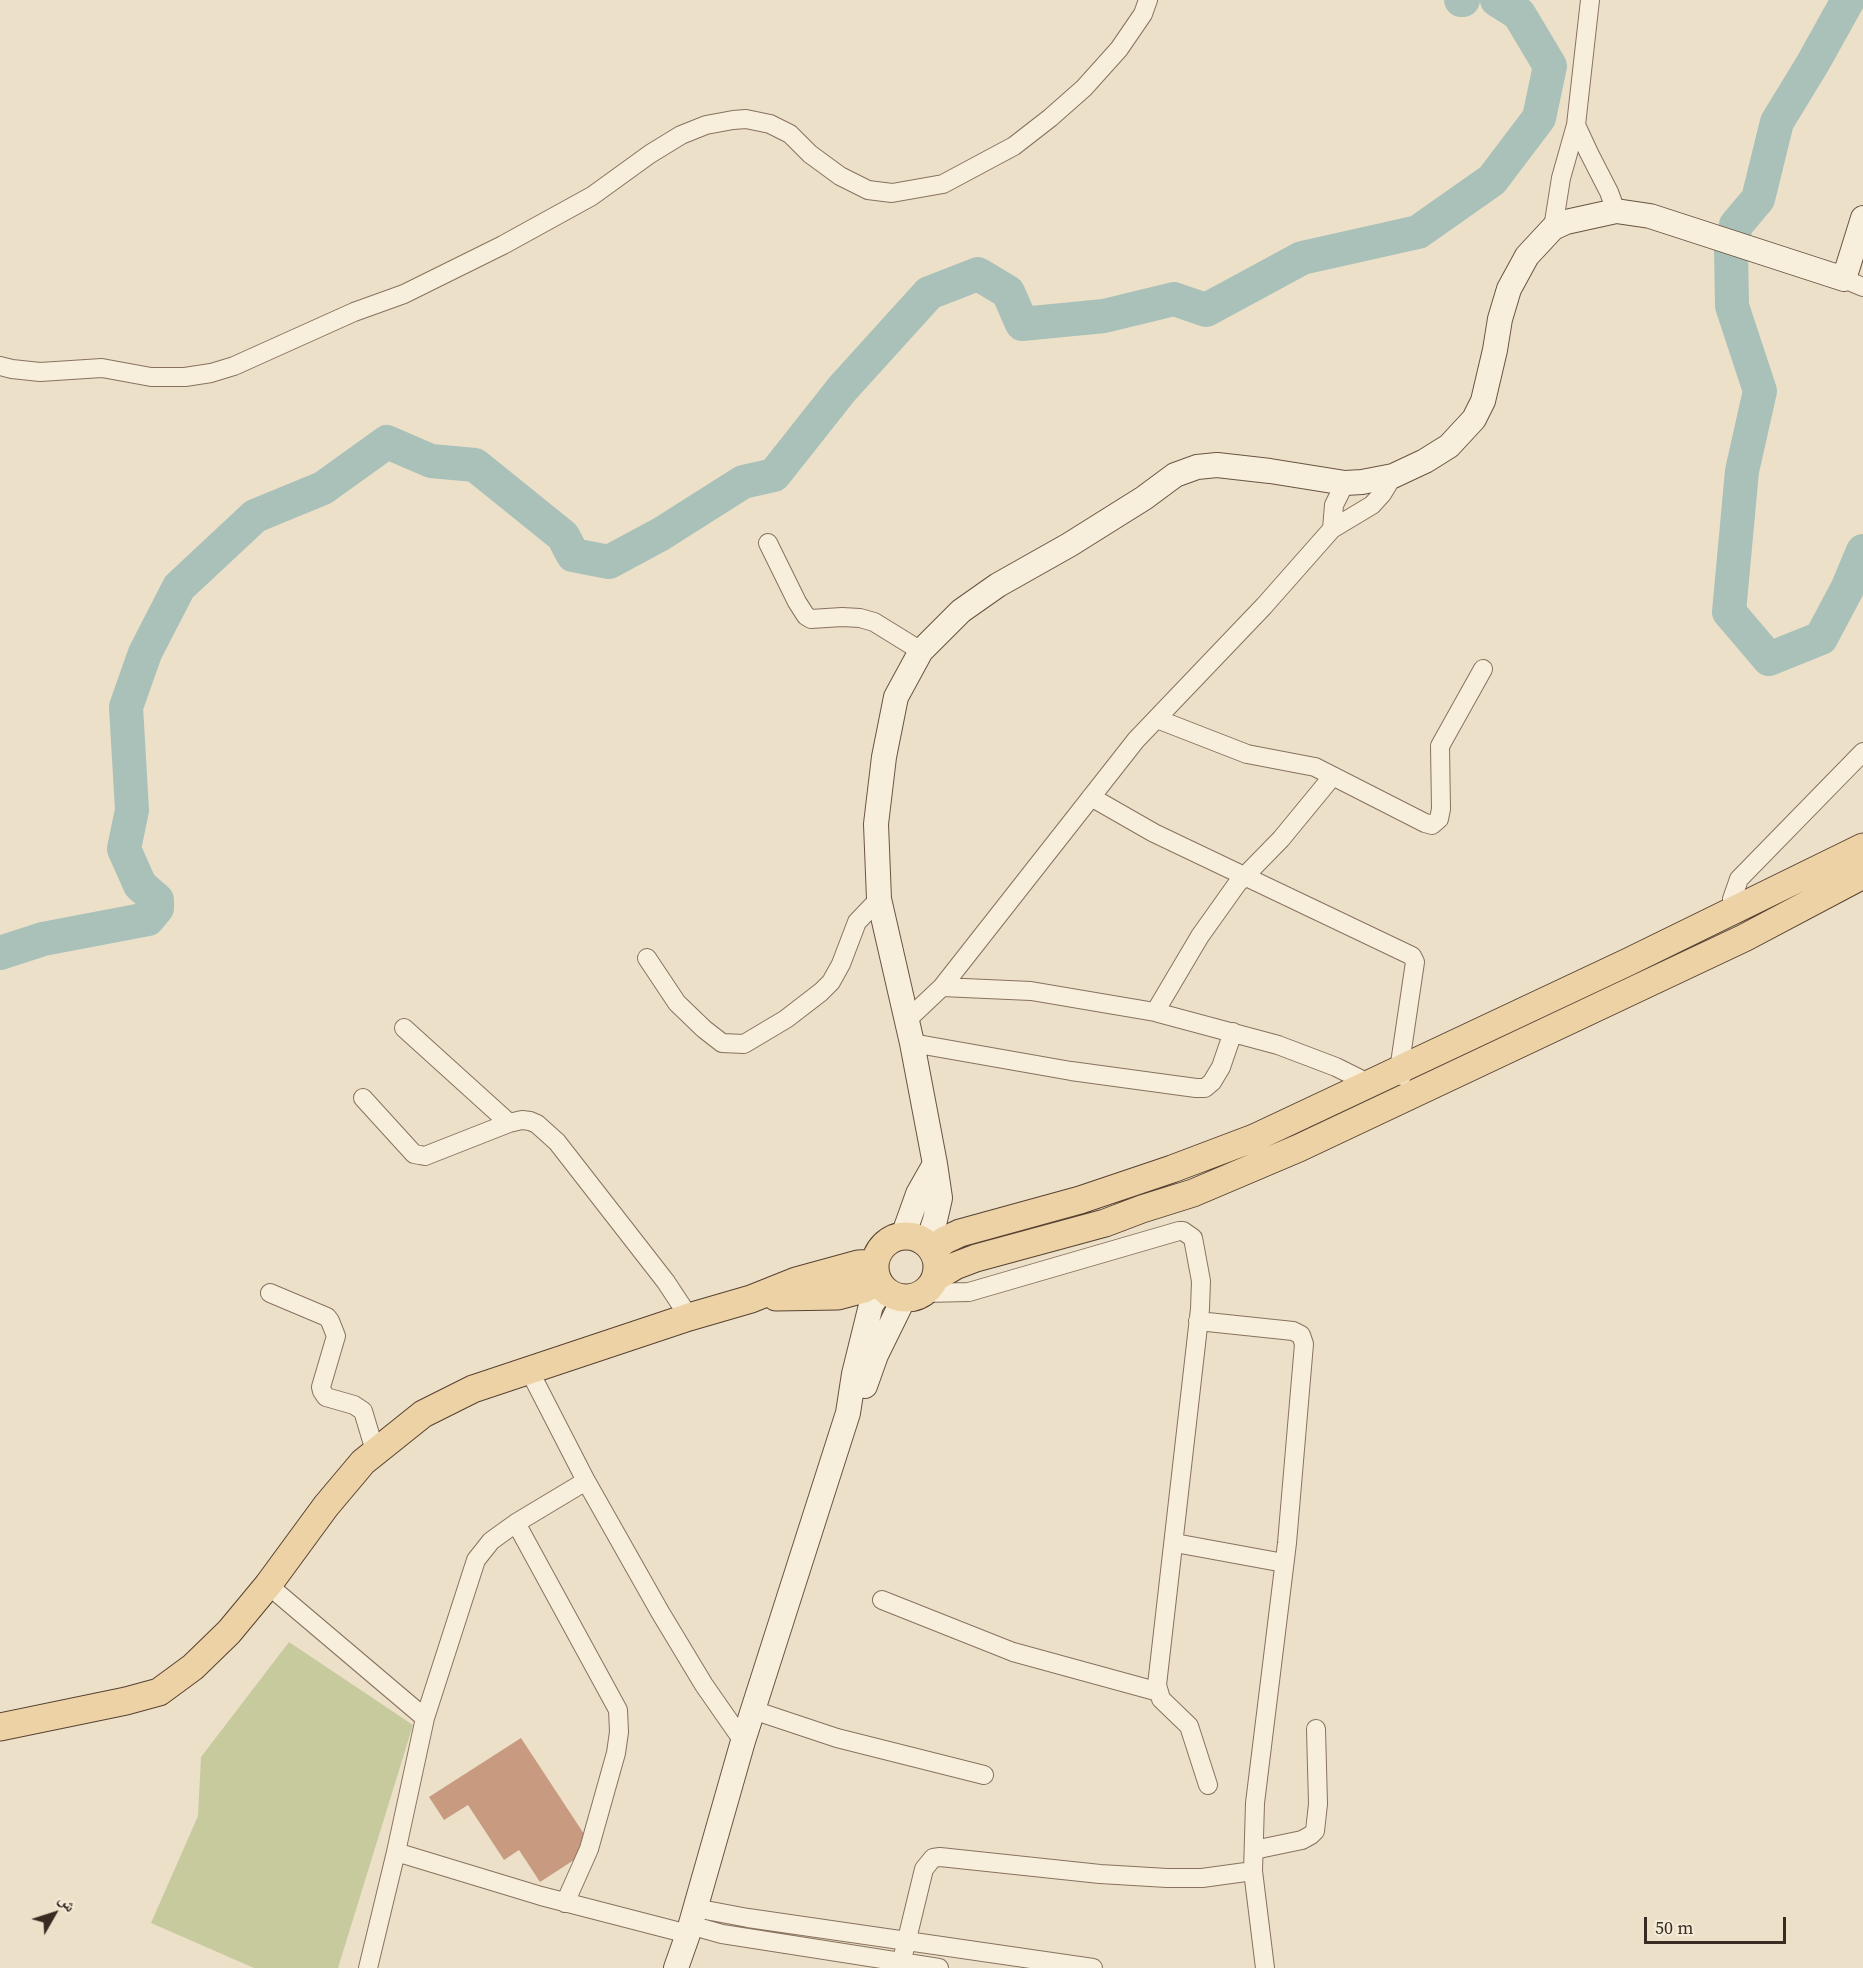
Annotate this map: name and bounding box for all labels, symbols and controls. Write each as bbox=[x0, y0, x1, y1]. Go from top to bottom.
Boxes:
north arrow bbox=[24, 1884, 84, 1944]
text: ش bbox=[54, 1889, 82, 1916]
scale bar bbox=[1647, 1905, 1790, 1943]
text: 50 m bbox=[1655, 1915, 1693, 1940]

